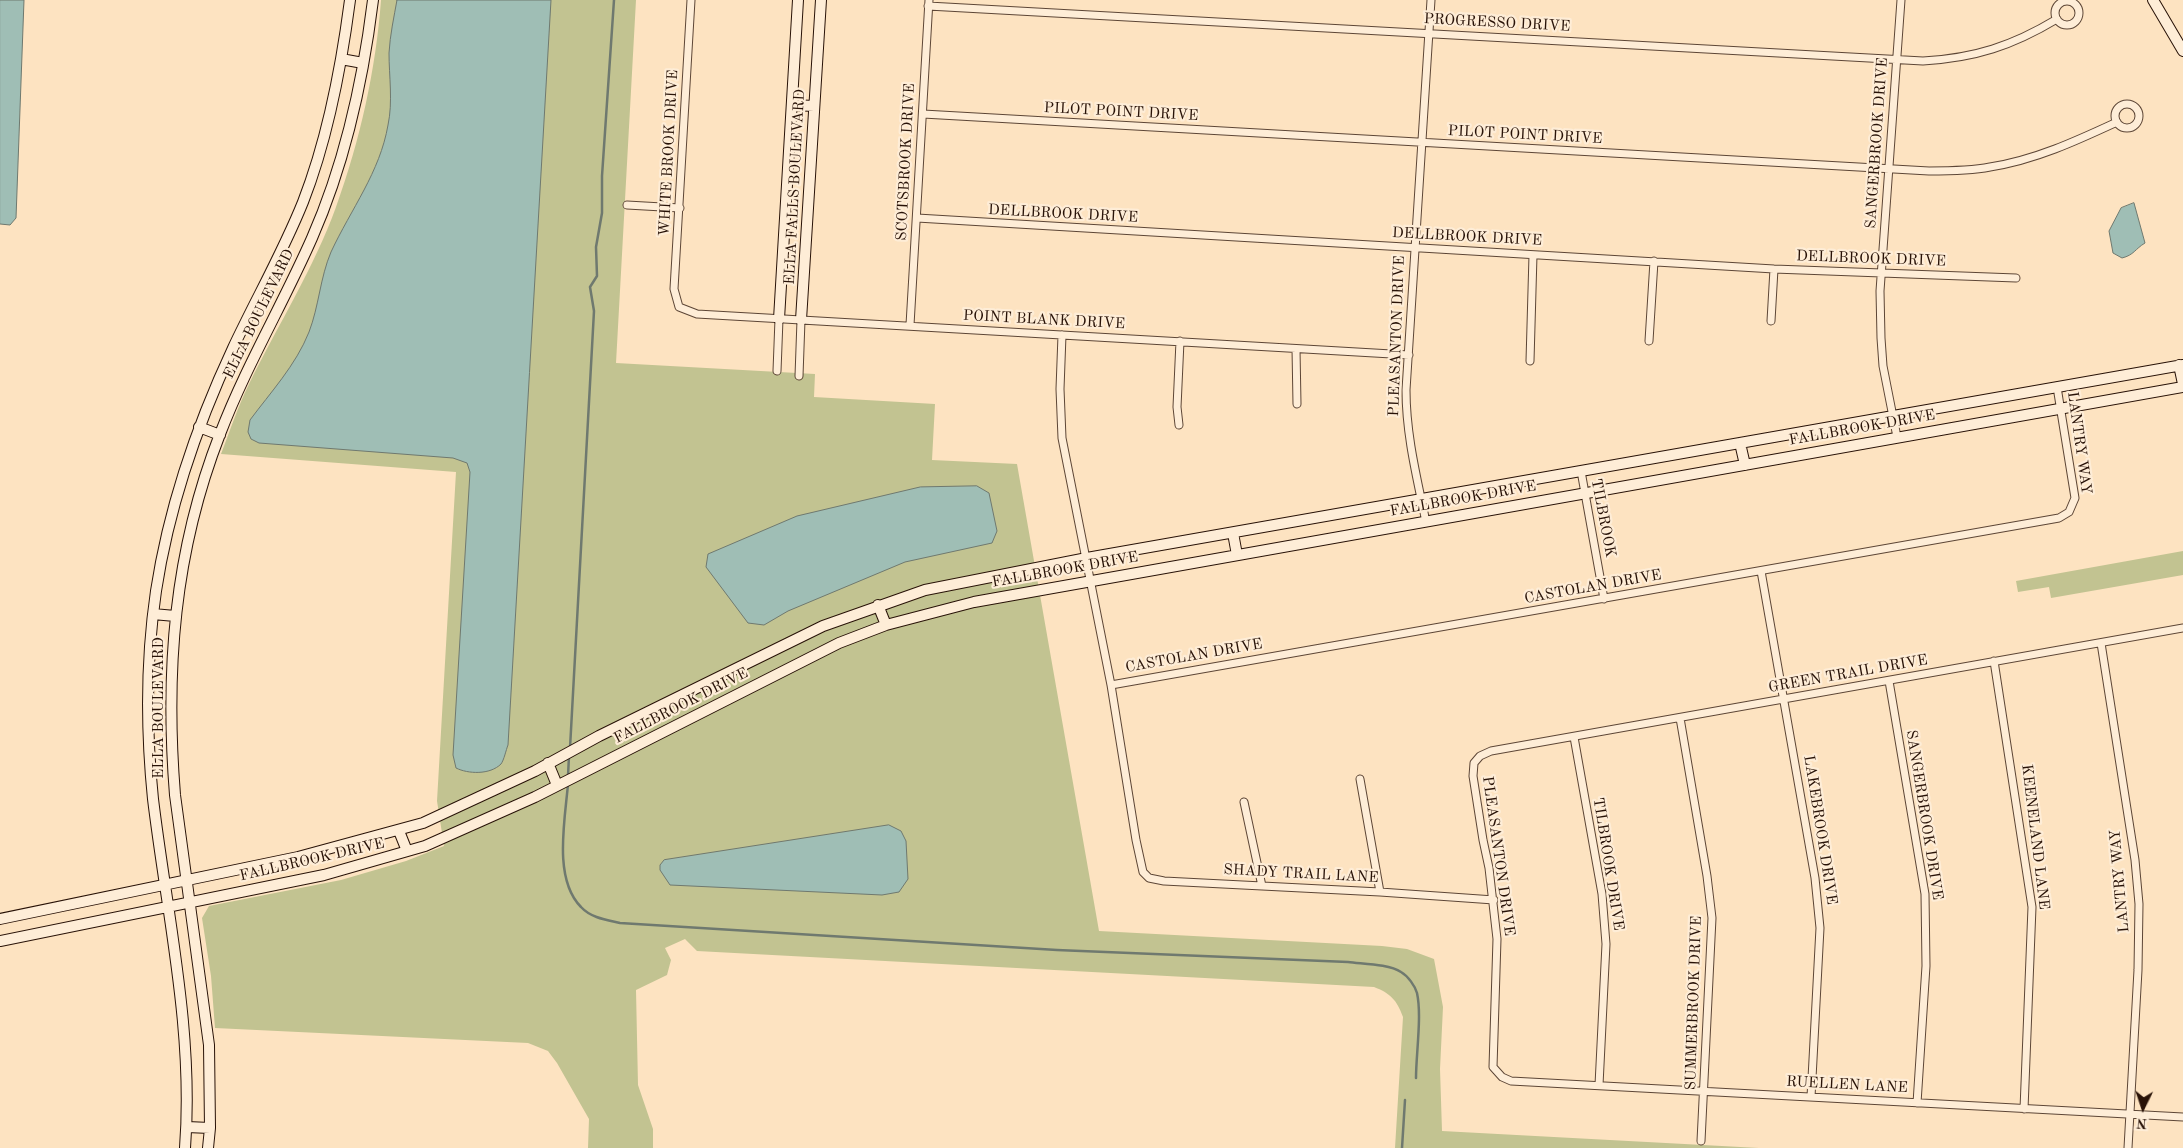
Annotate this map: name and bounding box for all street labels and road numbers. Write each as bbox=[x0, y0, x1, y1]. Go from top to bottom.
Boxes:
street label: PROGRESSO DRIVE bbox=[1423, 10, 1571, 36]
street label: SANGERBROOK DRIVE bbox=[1862, 57, 1892, 229]
street label: WHITE BROOK DRIVE bbox=[656, 69, 682, 237]
street label: SCOTSBROOK DRIVE bbox=[893, 83, 919, 241]
street label: ELLA FALLS BOULEVARD bbox=[781, 89, 809, 285]
street label: PILOT POINT DRIVE bbox=[1043, 99, 1199, 125]
street label: PILOT POINT DRIVE bbox=[1447, 122, 1603, 148]
street label: DELLBROOK DRIVE bbox=[988, 201, 1138, 227]
street label: DELLBROOK DRIVE bbox=[1392, 224, 1542, 250]
street label: ELLA BOULEVARD bbox=[220, 246, 298, 382]
street label: DELLBROOK DRIVE bbox=[1796, 247, 1946, 271]
street label: PLEASANTON DRIVE bbox=[1385, 255, 1409, 417]
street label: POINT BLANK DRIVE bbox=[962, 307, 1126, 333]
street label: LANTRY WAY bbox=[2063, 391, 2095, 495]
street label: FALLBROOK DRIVE bbox=[1787, 406, 1937, 450]
street label: FALLBROOK DRIVE bbox=[1388, 477, 1538, 521]
street label: TILBROOK bbox=[1587, 477, 1619, 559]
street label: FALLBROOK DRIVE bbox=[990, 548, 1140, 592]
street label: CASTOLAN DRIVE bbox=[1523, 566, 1663, 608]
street label: CASTOLAN DRIVE bbox=[1124, 635, 1264, 677]
street label: ELLA BOULEVARD bbox=[150, 637, 168, 779]
street label: GREEN TRAIL DRIVE bbox=[1767, 651, 1929, 697]
street label: FALLBROOK DRIVE bbox=[611, 664, 751, 748]
street label: SANGERBROOK DRIVE bbox=[1902, 729, 1946, 901]
street label: LAKEBROOK DRIVE bbox=[1799, 754, 1841, 906]
street label: KEENELAND LANE bbox=[2017, 763, 2053, 911]
street label: PLEASANTON DRIVE bbox=[1478, 775, 1518, 937]
street label: TILBROOK DRIVE bbox=[1589, 796, 1627, 932]
street label: LANTRY WAY bbox=[2107, 829, 2133, 933]
street label: FALLBROOK DRIVE bbox=[238, 835, 386, 885]
street label: SHADY TRAIL LANE bbox=[1223, 861, 1379, 887]
street label: SUMMERBROOK DRIVE bbox=[1682, 915, 1706, 1091]
street label: RUELLEN LANE bbox=[1786, 1073, 1908, 1097]

